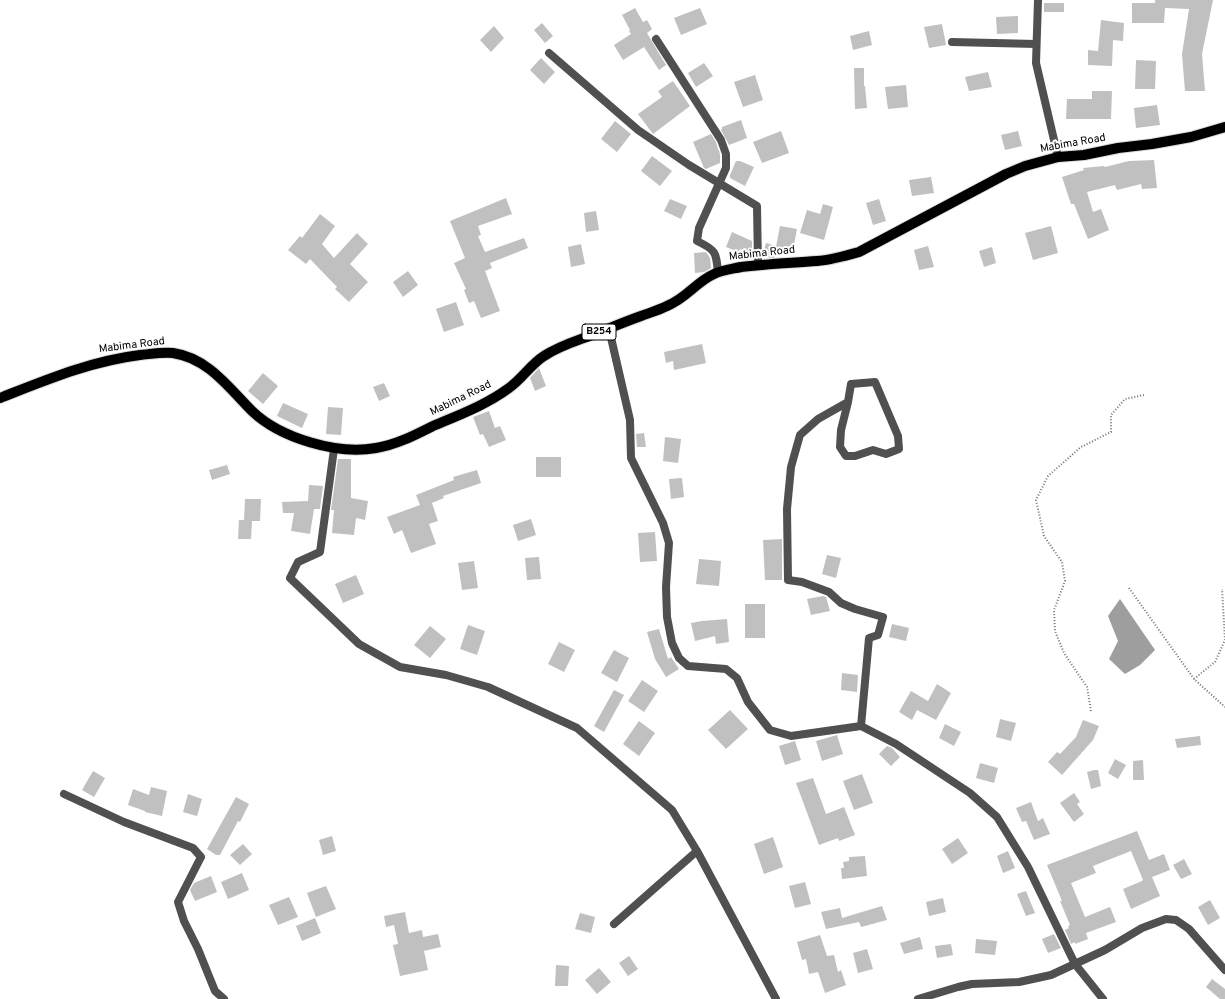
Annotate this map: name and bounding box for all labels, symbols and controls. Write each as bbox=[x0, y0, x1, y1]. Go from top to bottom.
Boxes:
street label: Mabima Road bbox=[1039, 132, 1107, 156]
street label: Mabima Road bbox=[728, 244, 796, 264]
road number: B254 bbox=[582, 324, 616, 340]
street label: Mabima Road bbox=[98, 335, 166, 357]
street label: Mabima Road bbox=[428, 378, 494, 420]

